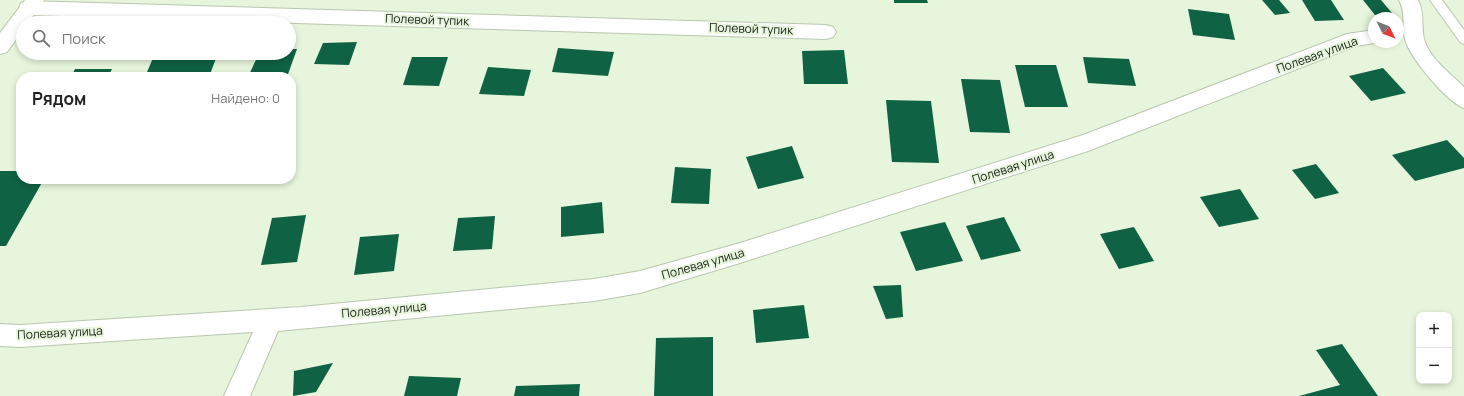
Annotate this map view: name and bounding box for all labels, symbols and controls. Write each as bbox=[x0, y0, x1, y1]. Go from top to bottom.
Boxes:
street label: Полевой тупик bbox=[385, 10, 470, 29]
north arrow bbox=[1368, 12, 1404, 48]
search box bbox=[16, 16, 296, 60]
street label: Полевой тупик bbox=[709, 19, 794, 38]
icon: search bbox=[30, 27, 52, 49]
text: Поиск bbox=[62, 28, 106, 49]
street label: Полевая улица bbox=[1274, 32, 1360, 77]
text: Рядом bbox=[32, 87, 86, 110]
text: Найдено: 0 bbox=[211, 89, 280, 107]
street label: Полевая улица bbox=[970, 145, 1056, 188]
street label: Полевая улица bbox=[660, 244, 746, 283]
street label: Полевая улица bbox=[341, 297, 427, 322]
map controls bbox=[1416, 312, 1452, 384]
button: + bbox=[1416, 312, 1452, 348]
street label: Полевая улица bbox=[17, 322, 103, 343]
button: − bbox=[1416, 348, 1452, 384]

